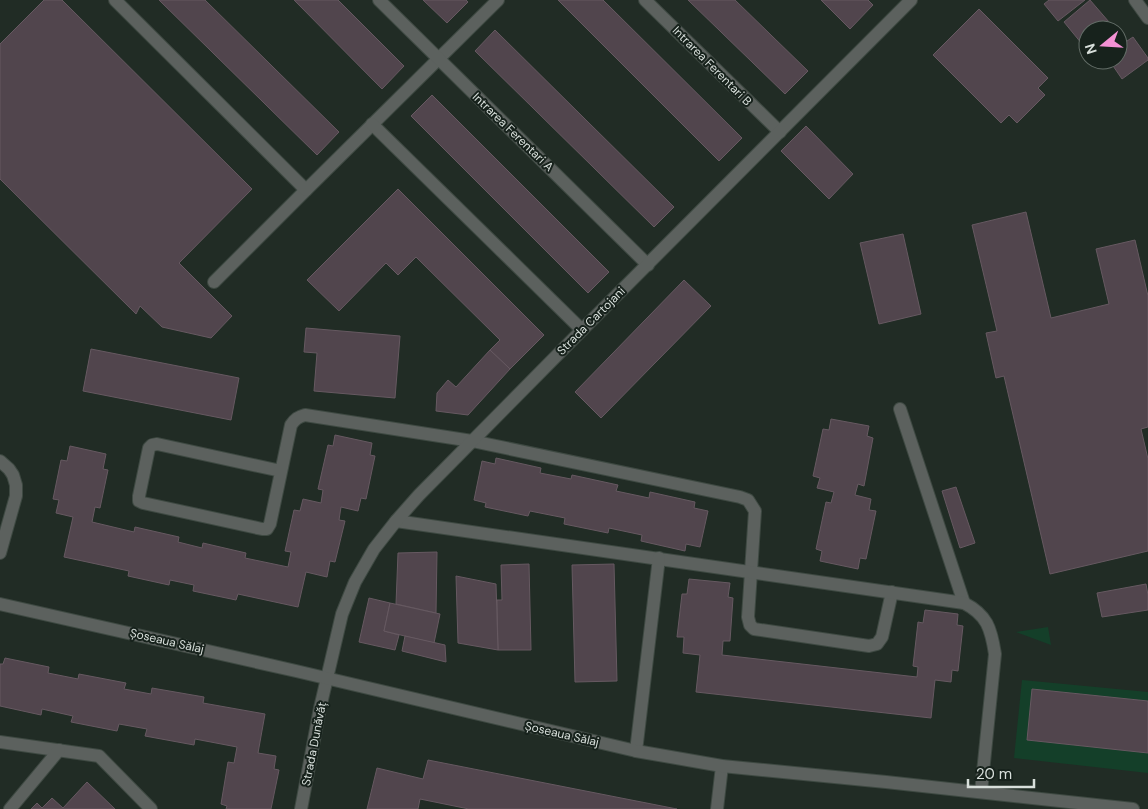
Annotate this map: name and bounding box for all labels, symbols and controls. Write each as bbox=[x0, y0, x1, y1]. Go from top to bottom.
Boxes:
north arrow bbox=[1078, 20, 1128, 70]
street label: Intrarea Ferentari B bbox=[669, 23, 755, 109]
text: N bbox=[1080, 41, 1101, 57]
street label: Intrarea Ferentari A bbox=[469, 89, 557, 175]
street label: Strada Cartojani bbox=[553, 283, 629, 359]
street label: Șoseaua Sălaj bbox=[128, 625, 206, 657]
street label: Strada Dunăvăț bbox=[298, 700, 330, 787]
street label: Șoseaua Sălaj bbox=[523, 718, 601, 750]
scale bar bbox=[968, 756, 1034, 788]
text: 20 m bbox=[976, 764, 1012, 784]

